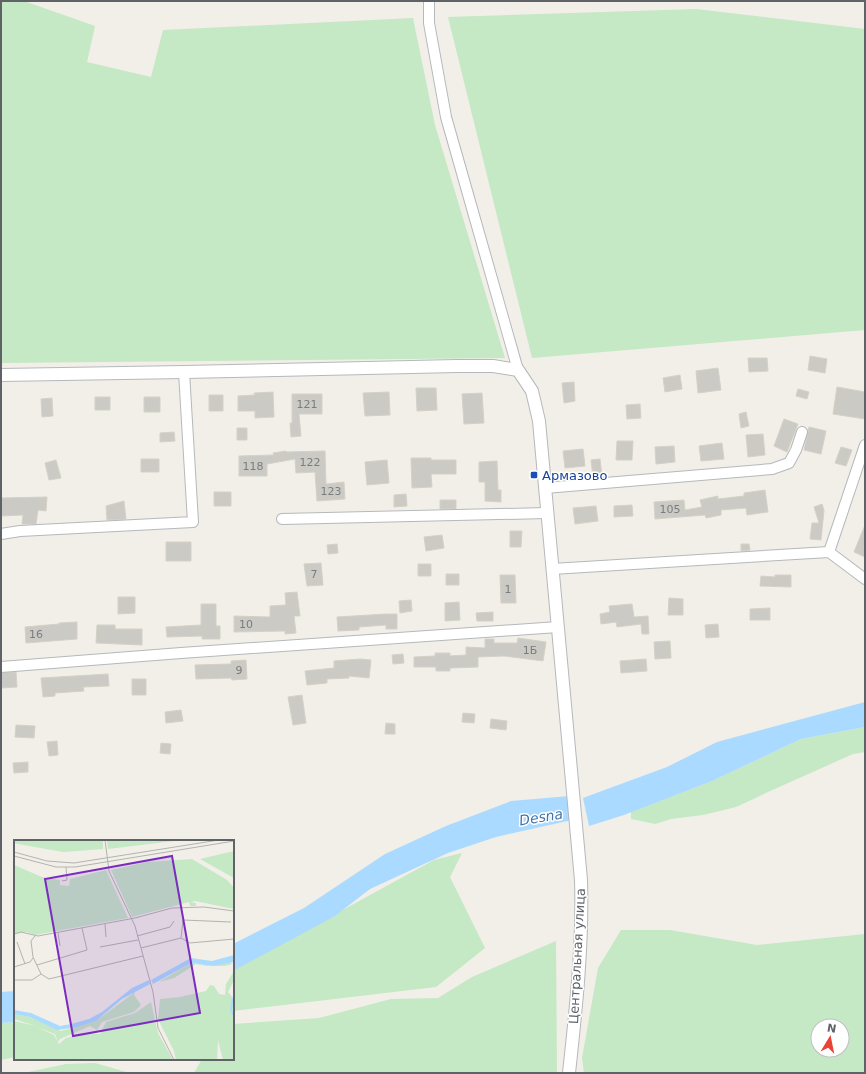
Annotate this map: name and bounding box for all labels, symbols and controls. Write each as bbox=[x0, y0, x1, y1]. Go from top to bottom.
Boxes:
house number: 121 bbox=[297, 398, 318, 411]
house number: 122 bbox=[300, 456, 321, 469]
house number: 118 bbox=[243, 460, 264, 473]
place label: Армазово bbox=[542, 468, 607, 483]
marker: Армазово bbox=[529, 470, 539, 480]
house number: 123 bbox=[321, 485, 342, 498]
house number: 105 bbox=[660, 503, 681, 516]
house number: 7 bbox=[311, 568, 318, 581]
house number: 1 bbox=[505, 583, 512, 596]
house number: 10 bbox=[239, 618, 253, 631]
house number: 16 bbox=[29, 628, 43, 641]
house number: 1Б bbox=[523, 644, 537, 657]
house number: 9 bbox=[236, 664, 243, 677]
water label: Desna bbox=[518, 806, 564, 828]
inset map bbox=[14, 840, 234, 1060]
street label: Центральная улица bbox=[566, 888, 588, 1024]
north arrow bbox=[810, 1018, 850, 1058]
text: N bbox=[826, 1021, 837, 1036]

